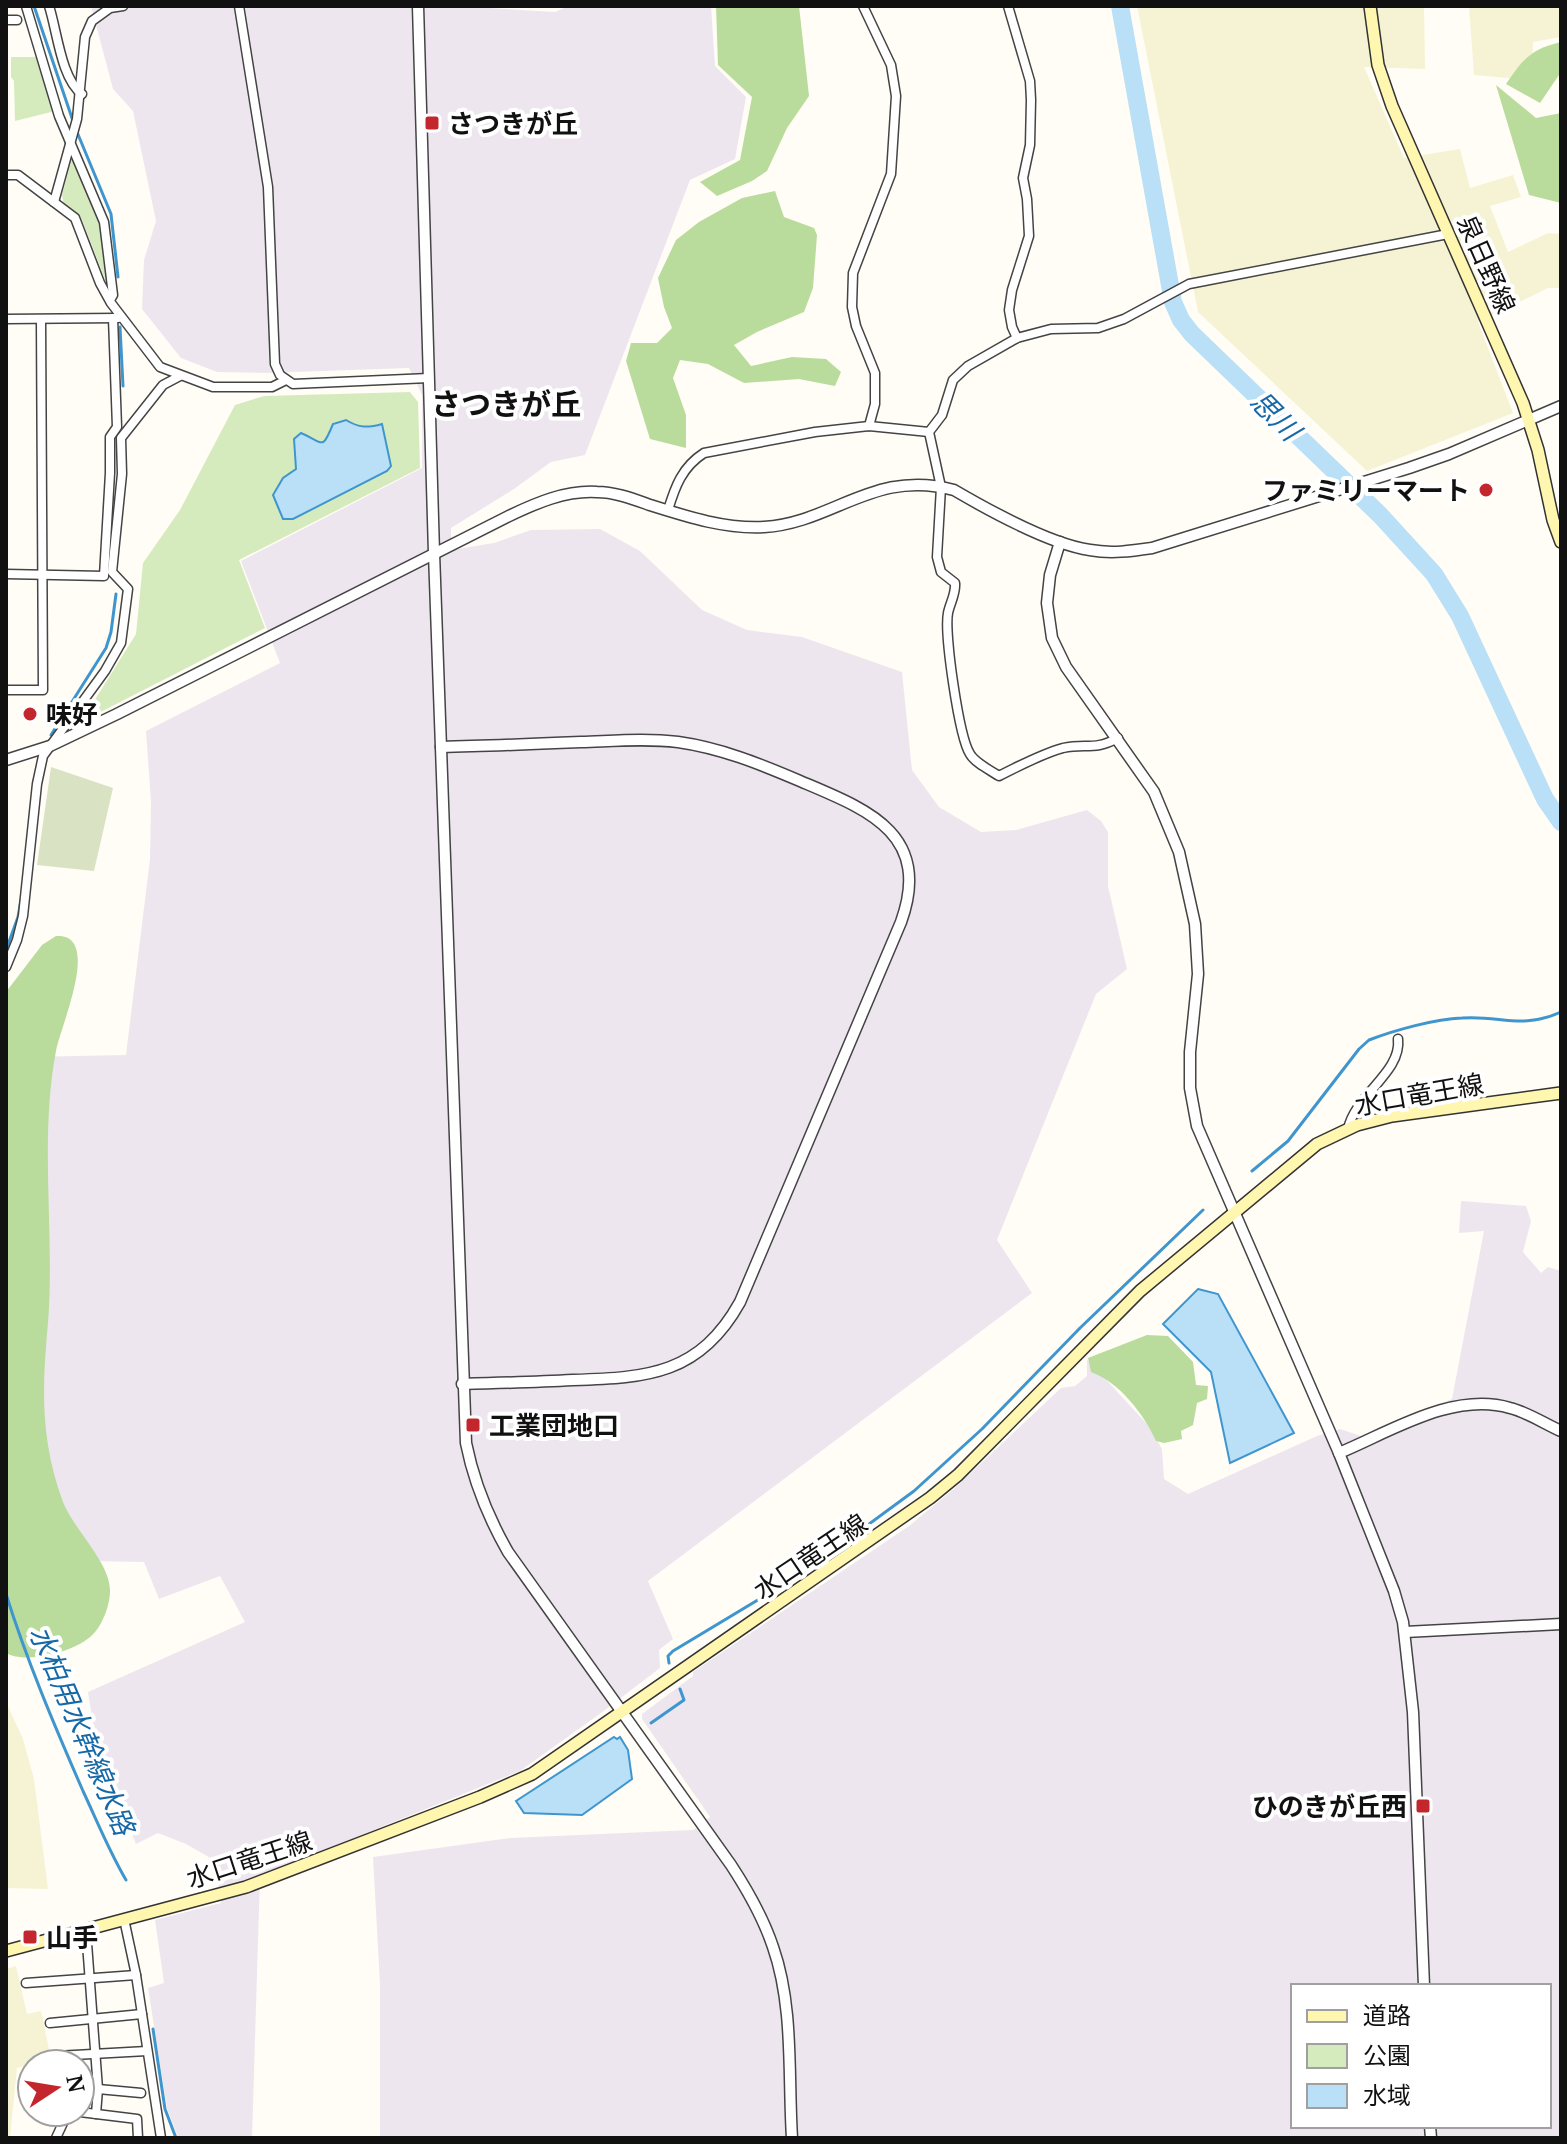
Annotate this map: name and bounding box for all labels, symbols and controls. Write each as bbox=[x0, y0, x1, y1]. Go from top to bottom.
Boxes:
place label: さつきが丘 bbox=[448, 105, 578, 141]
marker: さつきが丘 bbox=[423, 114, 441, 132]
street label: 泉日野線 bbox=[1449, 209, 1525, 319]
water label: 思川 bbox=[1243, 382, 1311, 450]
district label: さつきが丘 bbox=[431, 383, 581, 424]
place label: ファミリーマート bbox=[1262, 472, 1470, 508]
marker: ファミリーマート bbox=[1477, 481, 1495, 499]
place label: 味好 bbox=[46, 696, 98, 732]
marker: 味好 bbox=[21, 705, 39, 723]
street label: 水口竜王線 bbox=[1352, 1065, 1486, 1123]
place label: 工業団地口 bbox=[489, 1407, 619, 1443]
marker: 工業団地口 bbox=[464, 1416, 482, 1434]
street label: 水口竜王線 bbox=[746, 1505, 874, 1607]
water label: 水柏用水幹線水路 bbox=[22, 1619, 145, 1842]
place label: ひのきが丘西 bbox=[1252, 1788, 1407, 1824]
marker: ひのきが丘西 bbox=[1414, 1797, 1432, 1815]
street label: 水口竜王線 bbox=[182, 1822, 316, 1896]
place label: 山手 bbox=[46, 1919, 98, 1955]
marker: 山手 bbox=[21, 1928, 39, 1946]
legend bbox=[1291, 1984, 1551, 2128]
text: 道路 bbox=[1363, 1998, 1411, 2031]
text: 公園 bbox=[1363, 2038, 1411, 2071]
north arrow bbox=[16, 2048, 96, 2128]
text: N bbox=[60, 2072, 93, 2095]
text: 水域 bbox=[1363, 2078, 1411, 2111]

